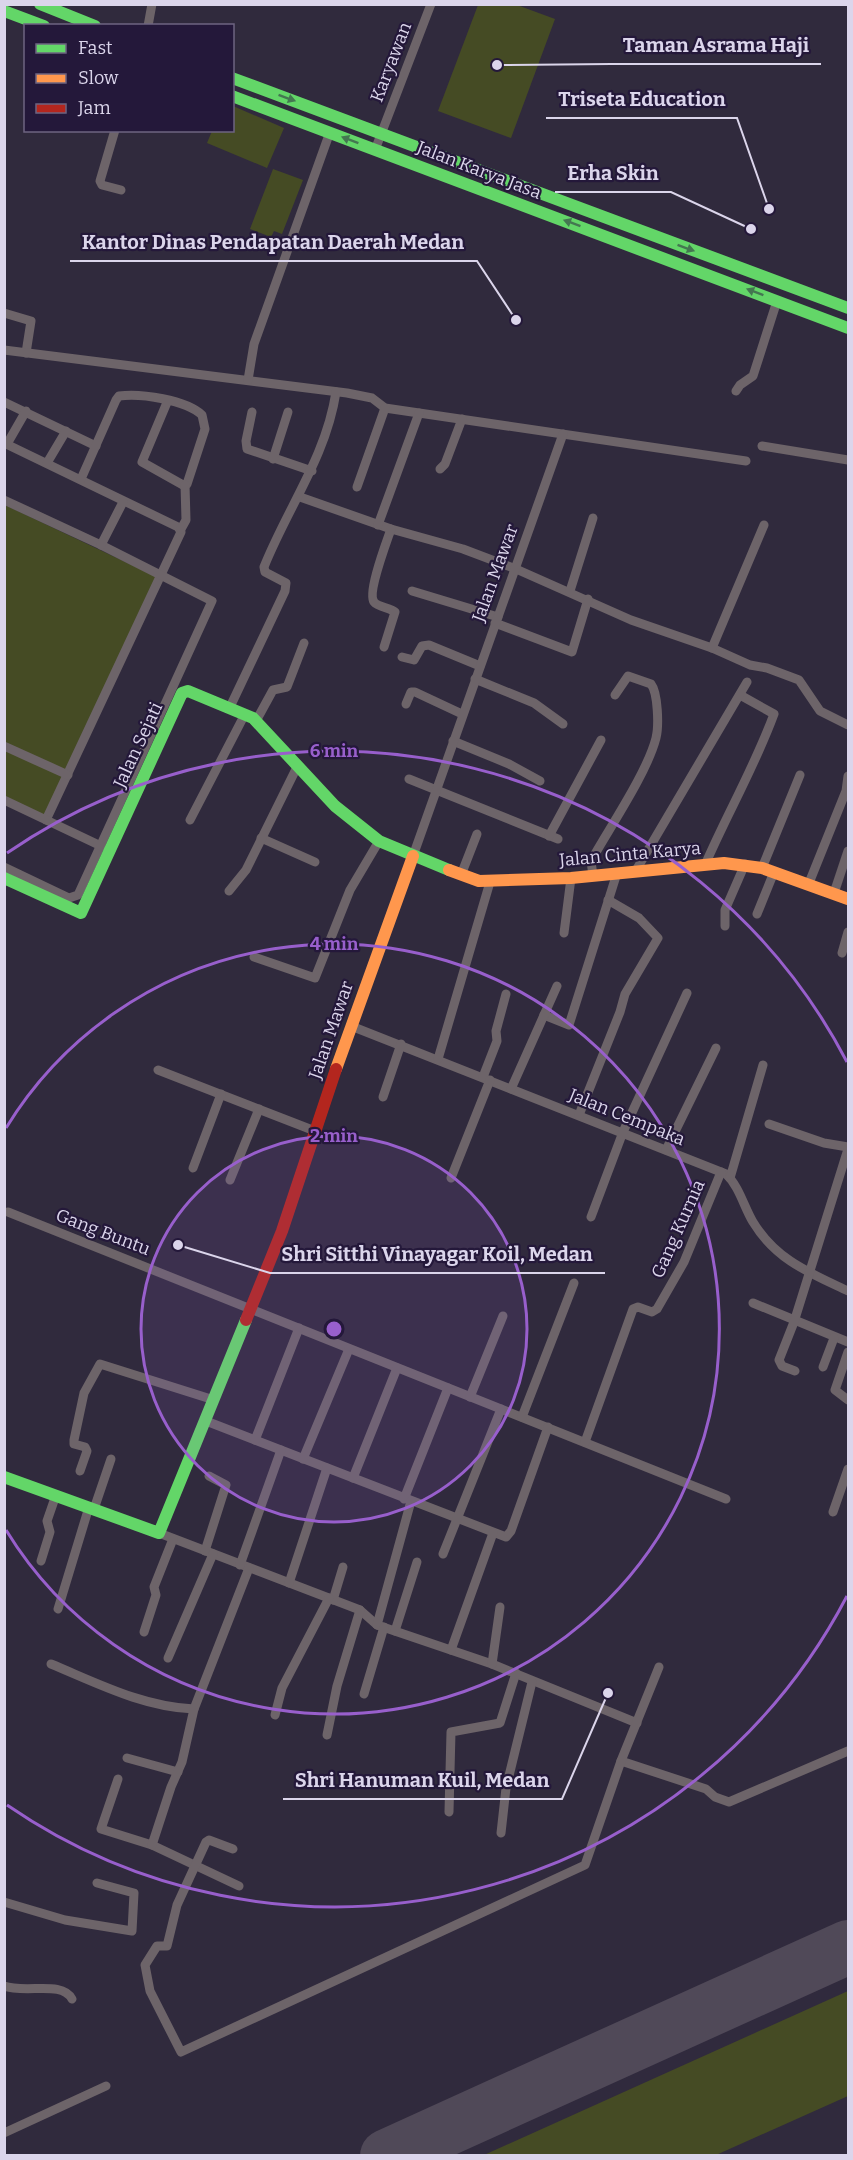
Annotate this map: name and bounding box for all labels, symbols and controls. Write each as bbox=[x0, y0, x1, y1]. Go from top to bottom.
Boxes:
street label: Karyawan bbox=[366, 18, 417, 105]
legend bbox=[24, 24, 234, 132]
callout: Taman Asrama Haji bbox=[611, 26, 821, 64]
text: Taman Asrama Haji bbox=[623, 33, 810, 57]
text: Fast bbox=[78, 37, 113, 59]
text: Slow bbox=[78, 67, 119, 89]
callout: Triseta Education bbox=[546, 80, 737, 118]
text: Triseta Education bbox=[558, 87, 726, 111]
one-way arrow bbox=[279, 94, 297, 104]
text: Jam bbox=[77, 97, 111, 119]
one-way arrow bbox=[341, 135, 359, 144]
street label: Jalan Karya Jasa bbox=[413, 136, 545, 204]
callout: Erha Skin bbox=[555, 154, 671, 192]
text: Erha Skin bbox=[567, 161, 659, 185]
one-way arrow bbox=[563, 218, 581, 228]
callout: Kantor Dinas Pendapatan Daerah Medan bbox=[70, 223, 477, 261]
text: Kantor Dinas Pendapatan Daerah Medan bbox=[82, 230, 464, 254]
one-way arrow bbox=[677, 244, 695, 254]
one-way arrow bbox=[745, 287, 763, 297]
street label: Jalan Mawar bbox=[467, 521, 523, 626]
street label: Jalan Sejati bbox=[108, 699, 167, 792]
text: 6 min bbox=[310, 740, 359, 762]
street label: Jalan Cinta Karya bbox=[557, 837, 702, 871]
text: 4 min bbox=[310, 933, 359, 955]
street label: Jalan Mawar bbox=[304, 978, 358, 1083]
street label: Jalan Cempaka bbox=[565, 1083, 688, 1150]
text: 2 min bbox=[310, 1125, 358, 1147]
street label: Gang Kurnia bbox=[647, 1176, 710, 1282]
street label: Gang Buntu bbox=[53, 1204, 153, 1260]
callout: Shri Sitthi Vinayagar Koil, Medan bbox=[270, 1235, 605, 1273]
text: Shri Sitthi Vinayagar Koil, Medan bbox=[281, 1242, 593, 1266]
centre of rings bbox=[324, 1319, 344, 1339]
callout: Shri Hanuman Kuil, Medan bbox=[283, 1761, 562, 1799]
text: Shri Hanuman Kuil, Medan bbox=[295, 1768, 549, 1792]

